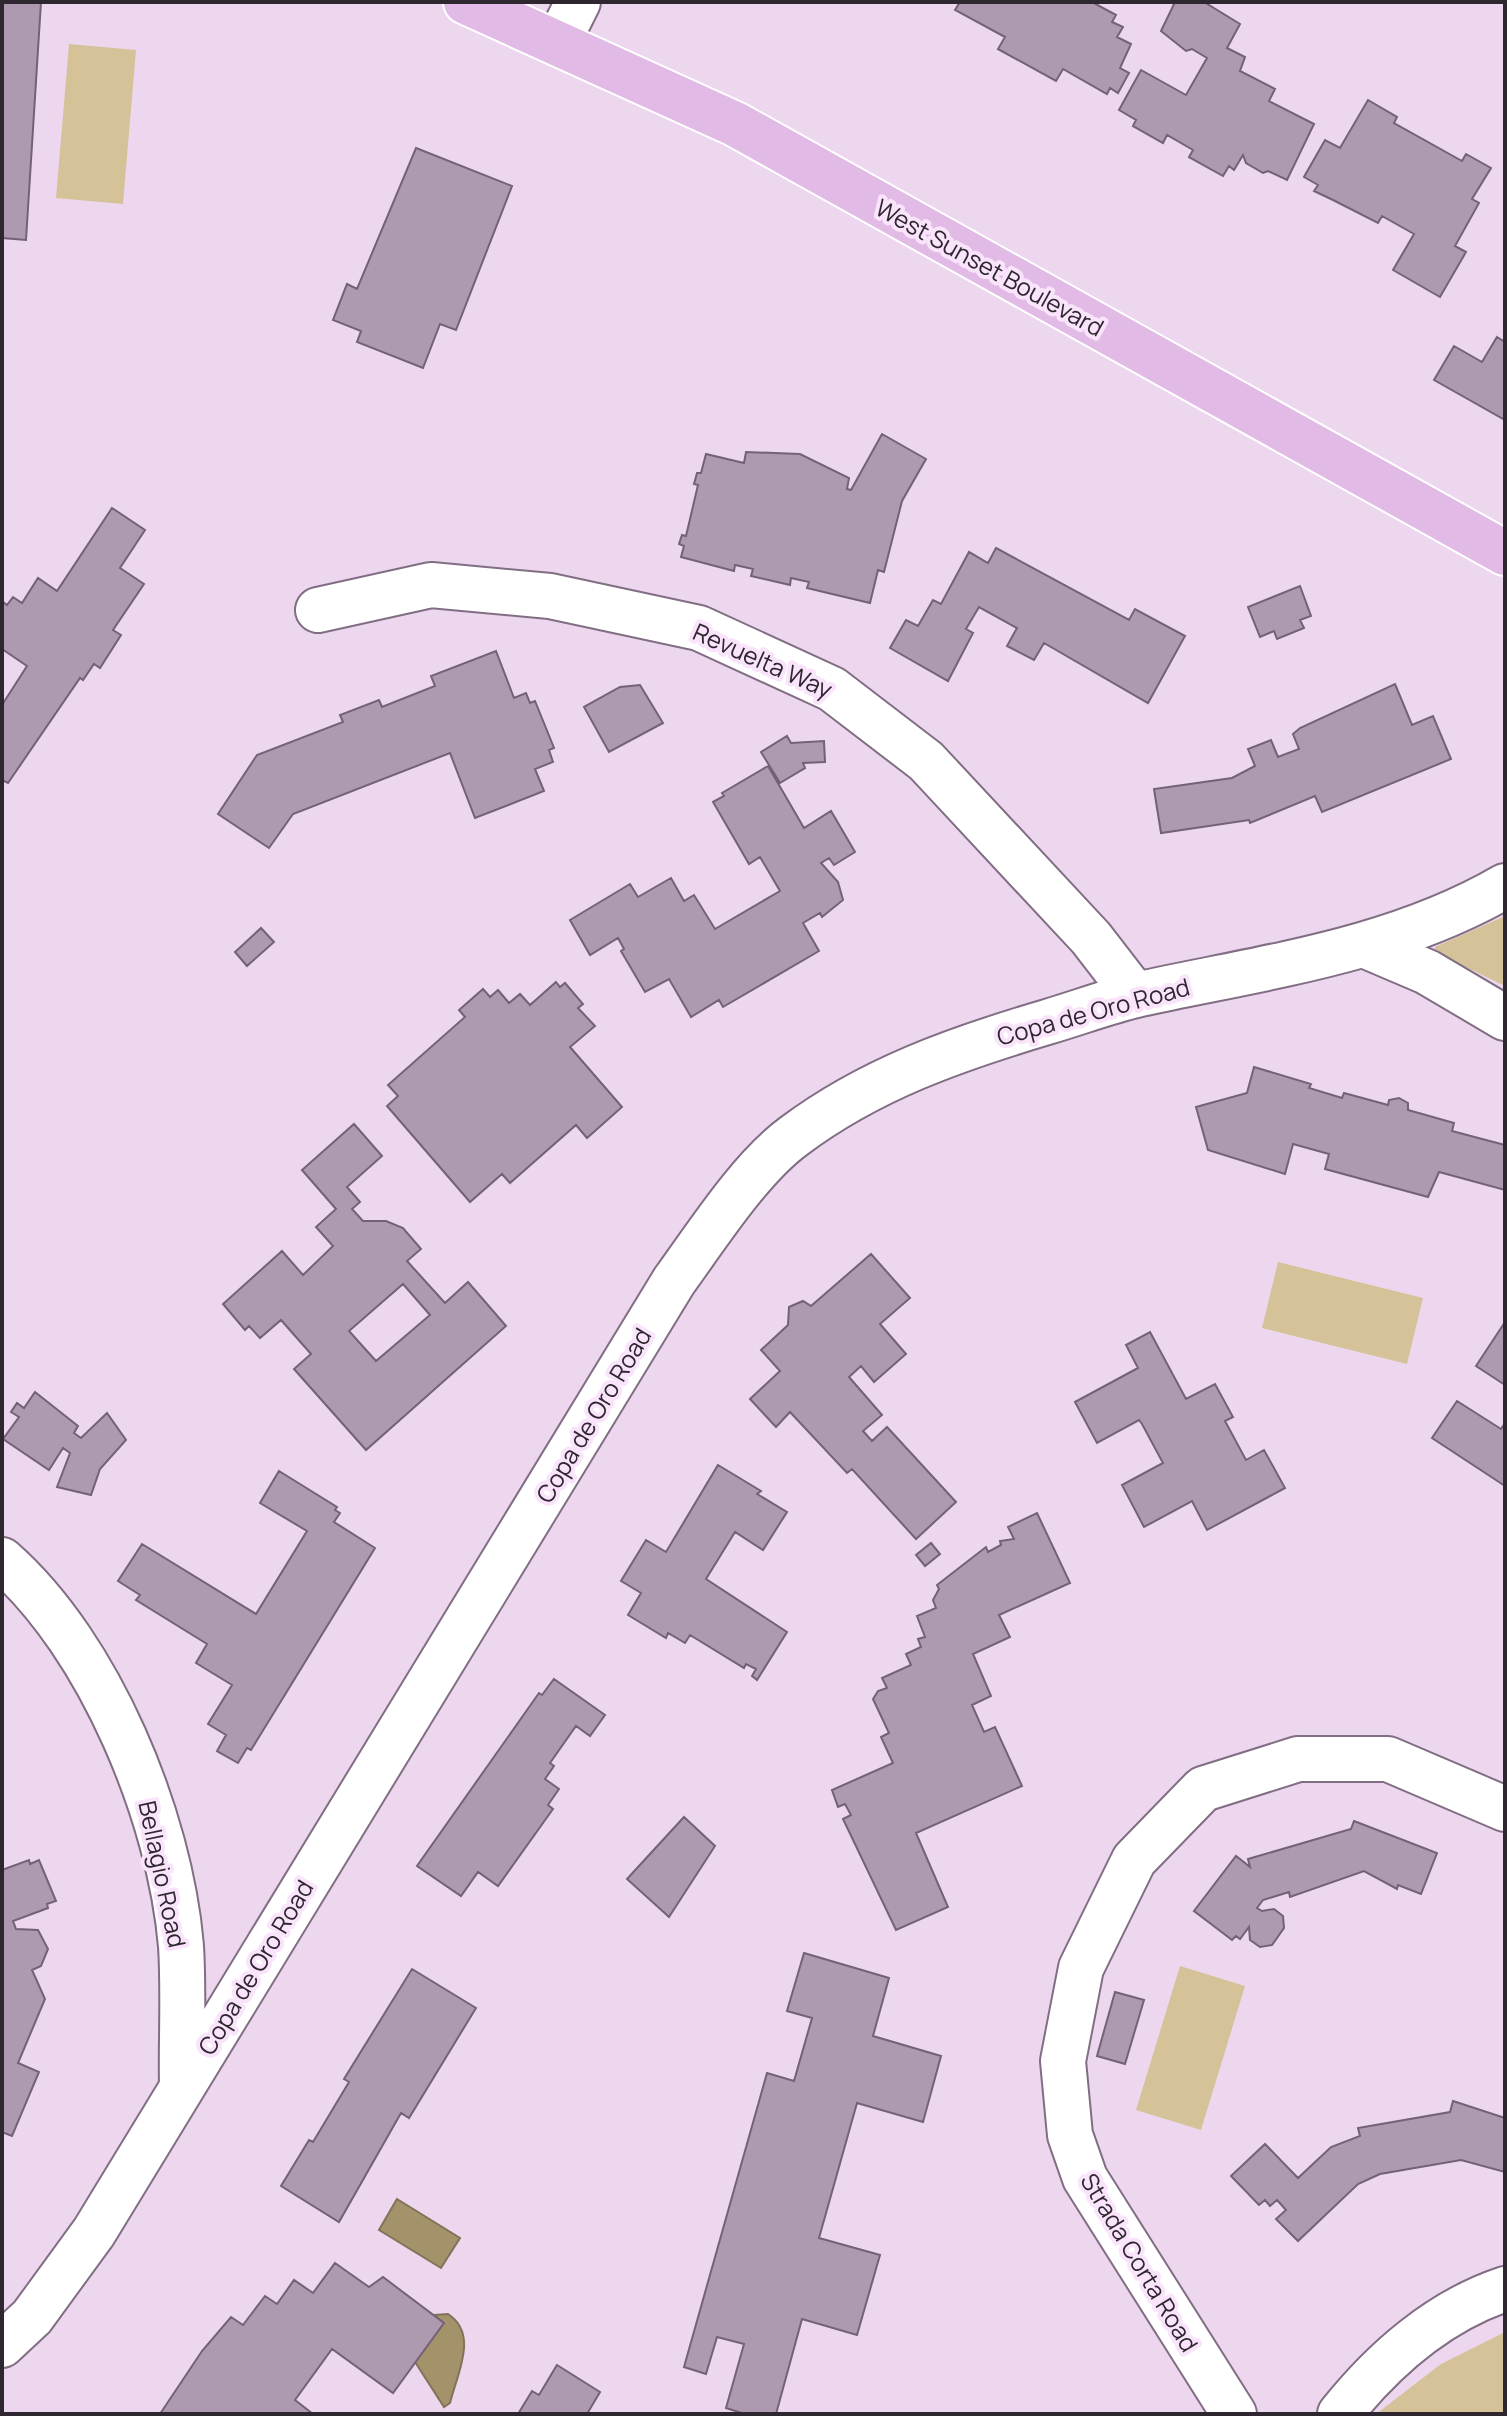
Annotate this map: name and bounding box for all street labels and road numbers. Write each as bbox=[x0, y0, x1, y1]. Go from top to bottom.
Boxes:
street label: West Sunset Boulevard bbox=[870, 190, 1110, 344]
street label: Revuelta Way bbox=[688, 615, 838, 706]
street label: Copa de Oro Road bbox=[993, 969, 1193, 1053]
street label: Copa de Oro Road bbox=[528, 1321, 658, 1509]
street label: Bellagio Road bbox=[131, 1798, 195, 1950]
street label: Copa de Oro Road bbox=[190, 1873, 320, 2061]
street label: Strada Corta Road bbox=[1074, 2167, 1206, 2357]

